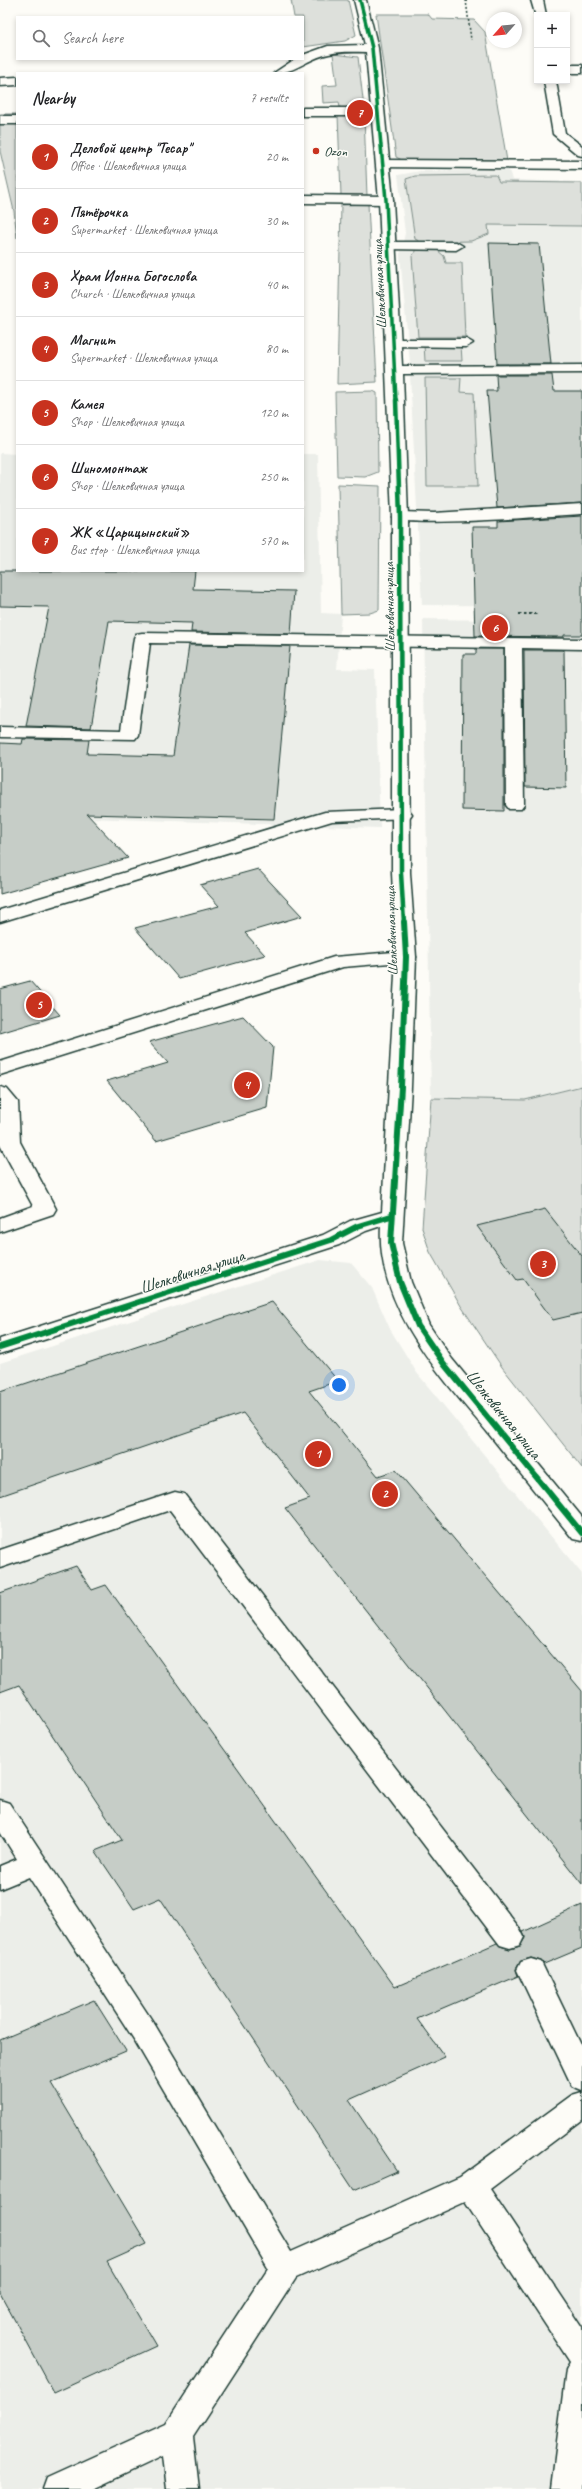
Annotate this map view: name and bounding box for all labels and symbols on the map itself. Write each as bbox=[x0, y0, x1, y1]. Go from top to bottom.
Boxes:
north arrow bbox=[486, 12, 522, 48]
pin: 7 bbox=[347, 98, 373, 128]
place label: Ozon bbox=[324, 143, 348, 160]
marker: Ozon bbox=[311, 146, 321, 156]
street label: Шелковичная улица bbox=[369, 237, 390, 329]
street label: Шелковичная улица bbox=[380, 561, 399, 652]
pin: 6 bbox=[482, 613, 508, 643]
street label: Шелковичная улица bbox=[381, 885, 402, 976]
pin: 5 bbox=[26, 990, 52, 1020]
pin: 4 bbox=[234, 1070, 260, 1100]
street label: Шелковичная улица bbox=[137, 1244, 248, 1298]
pin: 3 bbox=[530, 1249, 556, 1279]
street label: Шелковичная улица bbox=[461, 1365, 547, 1464]
your location bbox=[329, 1375, 349, 1395]
pin: 1 bbox=[305, 1439, 331, 1469]
pin: 2 bbox=[372, 1479, 398, 1509]

